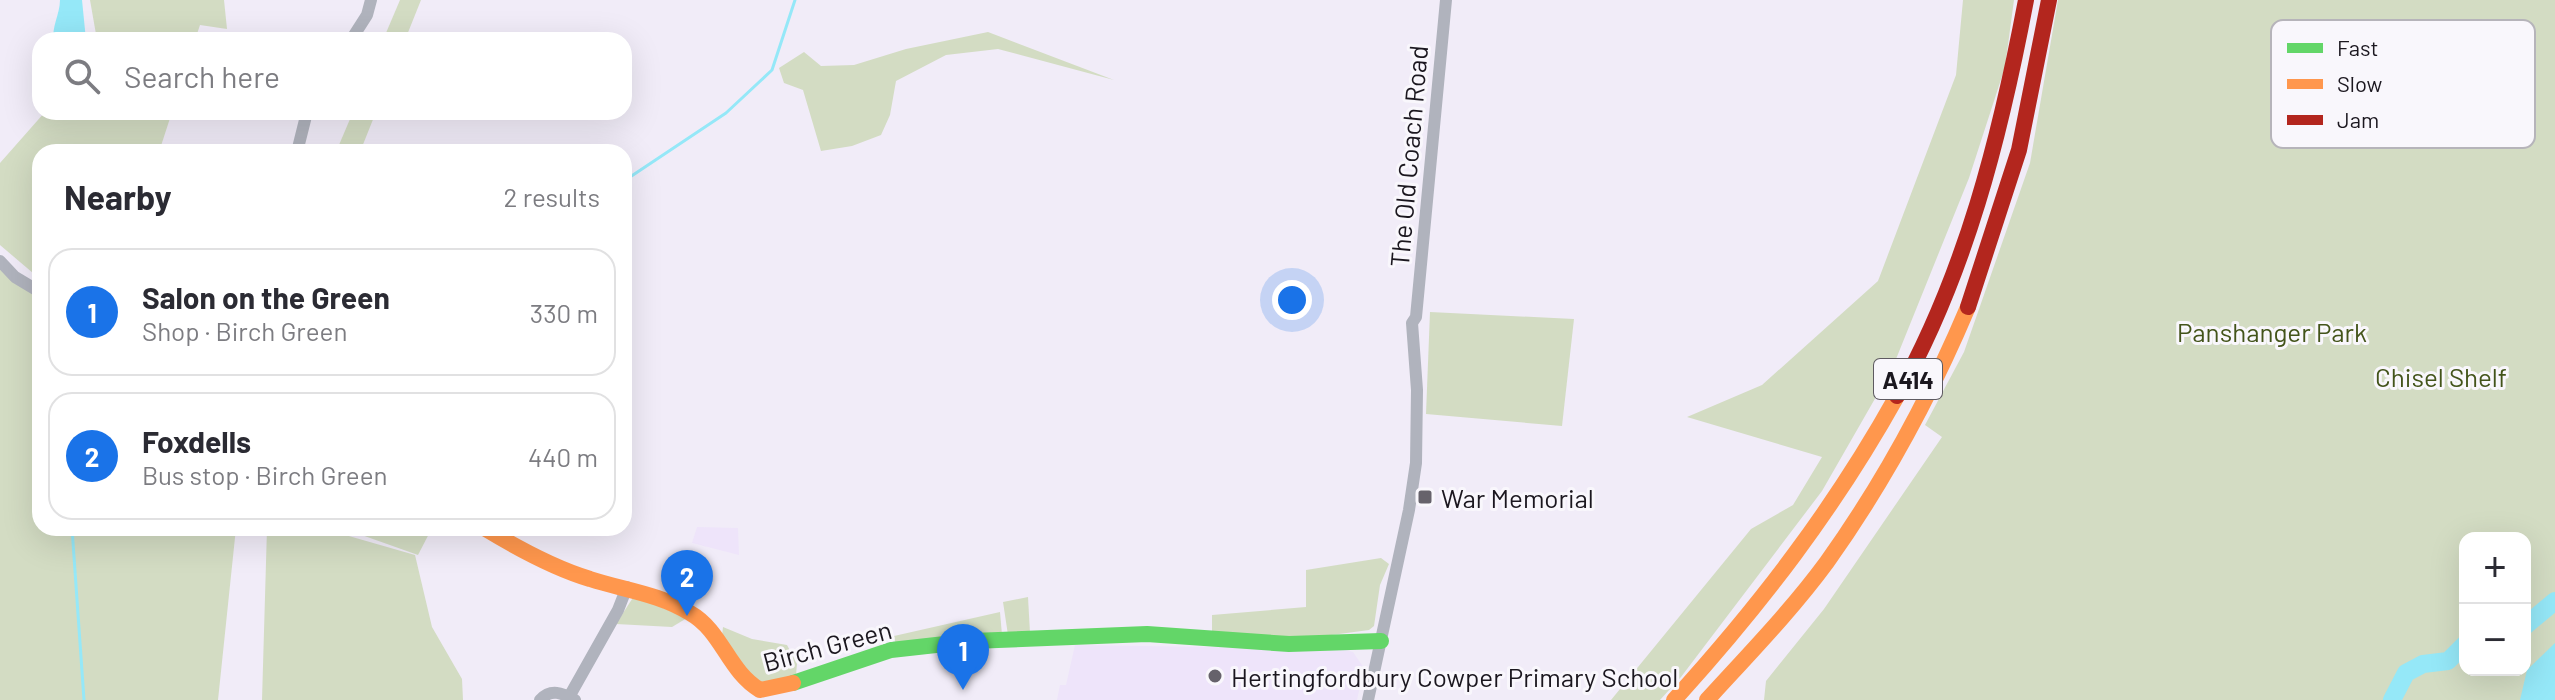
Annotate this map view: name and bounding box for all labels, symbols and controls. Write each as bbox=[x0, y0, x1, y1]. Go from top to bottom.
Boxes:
legend bbox=[2271, 20, 2535, 148]
search box bbox=[32, 32, 632, 120]
text: Fast bbox=[2337, 34, 2379, 60]
street label: The Old Coach Road bbox=[1383, 44, 1433, 268]
icon: search bbox=[60, 54, 104, 98]
text: Search here bbox=[124, 58, 280, 94]
text: Slow bbox=[2337, 70, 2382, 96]
text: Jam bbox=[2337, 106, 2379, 132]
text: Nearby bbox=[64, 176, 172, 217]
text: 2 results bbox=[504, 181, 600, 212]
text: Salon on the Green bbox=[142, 279, 390, 315]
your location bbox=[1272, 280, 1312, 320]
text: 1 bbox=[87, 297, 97, 328]
text: 330 m bbox=[530, 297, 598, 328]
text: Shop · Birch Green bbox=[142, 315, 347, 346]
park label: Panshanger Park bbox=[2177, 316, 2367, 347]
road number: A414 bbox=[1874, 359, 1942, 399]
park label: Chisel Shelf bbox=[2375, 361, 2507, 392]
text: Foxdells bbox=[142, 423, 251, 459]
text: 2 bbox=[85, 441, 99, 472]
text: 440 m bbox=[528, 441, 598, 472]
text: Bus stop · Birch Green bbox=[142, 459, 388, 490]
place label: War Memorial bbox=[1441, 482, 1594, 513]
marker: War Memorial bbox=[1416, 488, 1434, 506]
map controls bbox=[2459, 532, 2531, 676]
button: + bbox=[2459, 532, 2531, 604]
pin: 2 bbox=[661, 550, 713, 616]
button: − bbox=[2459, 604, 2531, 676]
street label: Birch Green bbox=[759, 613, 895, 677]
pin: 1 bbox=[937, 624, 989, 690]
place label: Hertingfordbury Cowper Primary School bbox=[1231, 661, 1678, 692]
marker: Hertingfordbury Cowper Primary School bbox=[1206, 667, 1224, 685]

